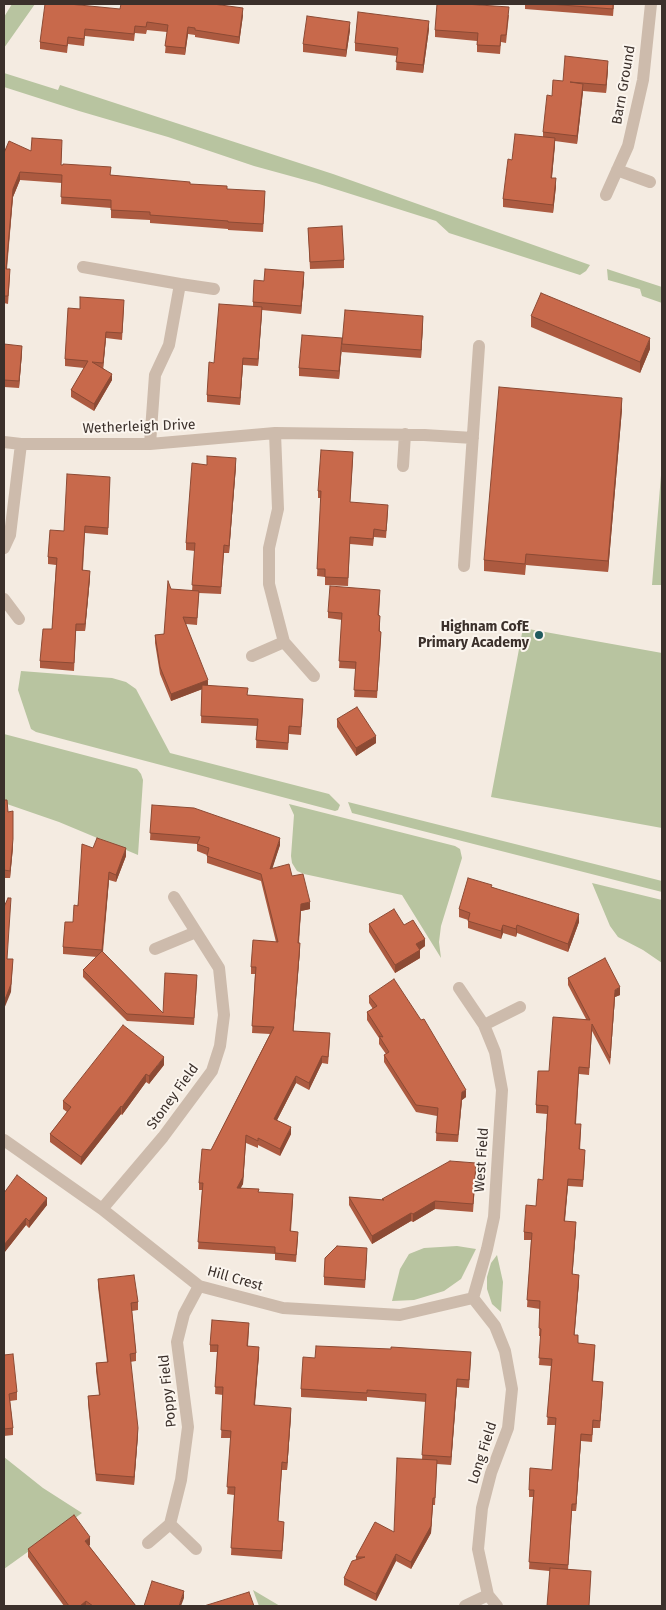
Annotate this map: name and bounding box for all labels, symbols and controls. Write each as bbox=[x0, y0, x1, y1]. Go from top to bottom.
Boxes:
street label: Barn Ground bbox=[609, 44, 639, 126]
street label: Wetherleigh Drive bbox=[82, 417, 196, 437]
place label: Highnam CofE Primary Academy bbox=[418, 619, 529, 652]
marker: Highnam CofE Primary Academy bbox=[533, 629, 545, 641]
street label: Stoney Field bbox=[143, 1061, 203, 1133]
street label: West Field bbox=[471, 1127, 493, 1193]
street label: Hill Crest bbox=[205, 1263, 265, 1295]
street label: Poppy Field bbox=[156, 1354, 180, 1428]
street label: Long Field bbox=[465, 1420, 501, 1486]

